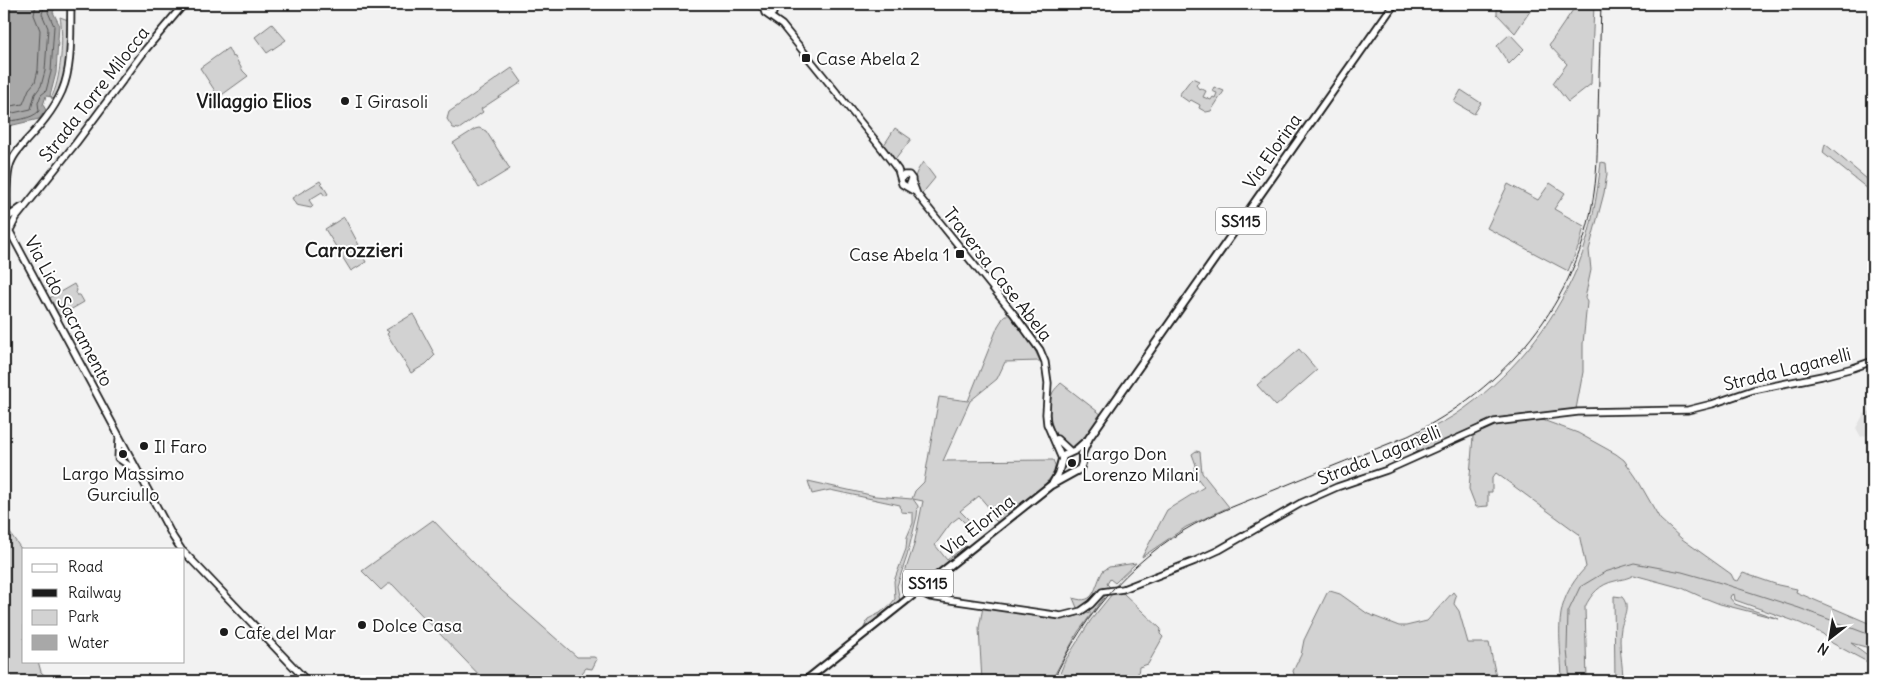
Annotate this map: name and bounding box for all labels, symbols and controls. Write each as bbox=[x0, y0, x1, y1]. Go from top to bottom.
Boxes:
street label: Strada Torre Milocca bbox=[34, 22, 154, 166]
place label: Case Abela 2 bbox=[816, 47, 920, 70]
marker: Case Abela 2 bbox=[800, 52, 812, 64]
district label: Villaggio Elios bbox=[196, 89, 312, 113]
place label: I Girasoli bbox=[355, 90, 428, 113]
marker: I Girasoli bbox=[339, 95, 351, 107]
street label: Via Elorina bbox=[1238, 109, 1306, 193]
street label: Traversa Case Abela bbox=[939, 202, 1057, 346]
road number: SS115 bbox=[1216, 208, 1266, 235]
street label: Via Lido Sacramento bbox=[20, 232, 118, 390]
district label: Carrozzieri bbox=[305, 237, 403, 262]
place label: Case Abela 1 bbox=[849, 243, 950, 266]
marker: Case Abela 1 bbox=[954, 248, 966, 260]
street label: Strada Laganelli bbox=[1721, 342, 1853, 396]
street label: Strada Laganelli bbox=[1314, 420, 1444, 490]
place label: Il Faro bbox=[154, 435, 207, 458]
marker: Il Faro bbox=[138, 440, 150, 452]
place label: Largo Don Lorenzo Milani bbox=[1082, 442, 1199, 486]
marker: Largo Massimo Gurciullo bbox=[117, 448, 129, 460]
marker: Largo Don Lorenzo Milani bbox=[1066, 457, 1078, 469]
place label: Largo Massimo Gurciullo bbox=[62, 462, 184, 506]
street label: Via Elorina bbox=[937, 489, 1019, 561]
legend bbox=[22, 548, 185, 662]
text: Road bbox=[68, 557, 103, 576]
road number: SS115 bbox=[903, 570, 953, 596]
text: Railway bbox=[68, 583, 122, 602]
text: Park bbox=[68, 607, 99, 626]
north arrow bbox=[1804, 612, 1854, 662]
place label: Dolce Casa bbox=[372, 614, 462, 637]
marker: Dolce Casa bbox=[356, 619, 368, 631]
place label: Cafe del Mar bbox=[234, 621, 337, 644]
marker: Cafe del Mar bbox=[218, 626, 230, 638]
text: Water bbox=[68, 633, 109, 652]
text: N bbox=[1815, 639, 1832, 659]

